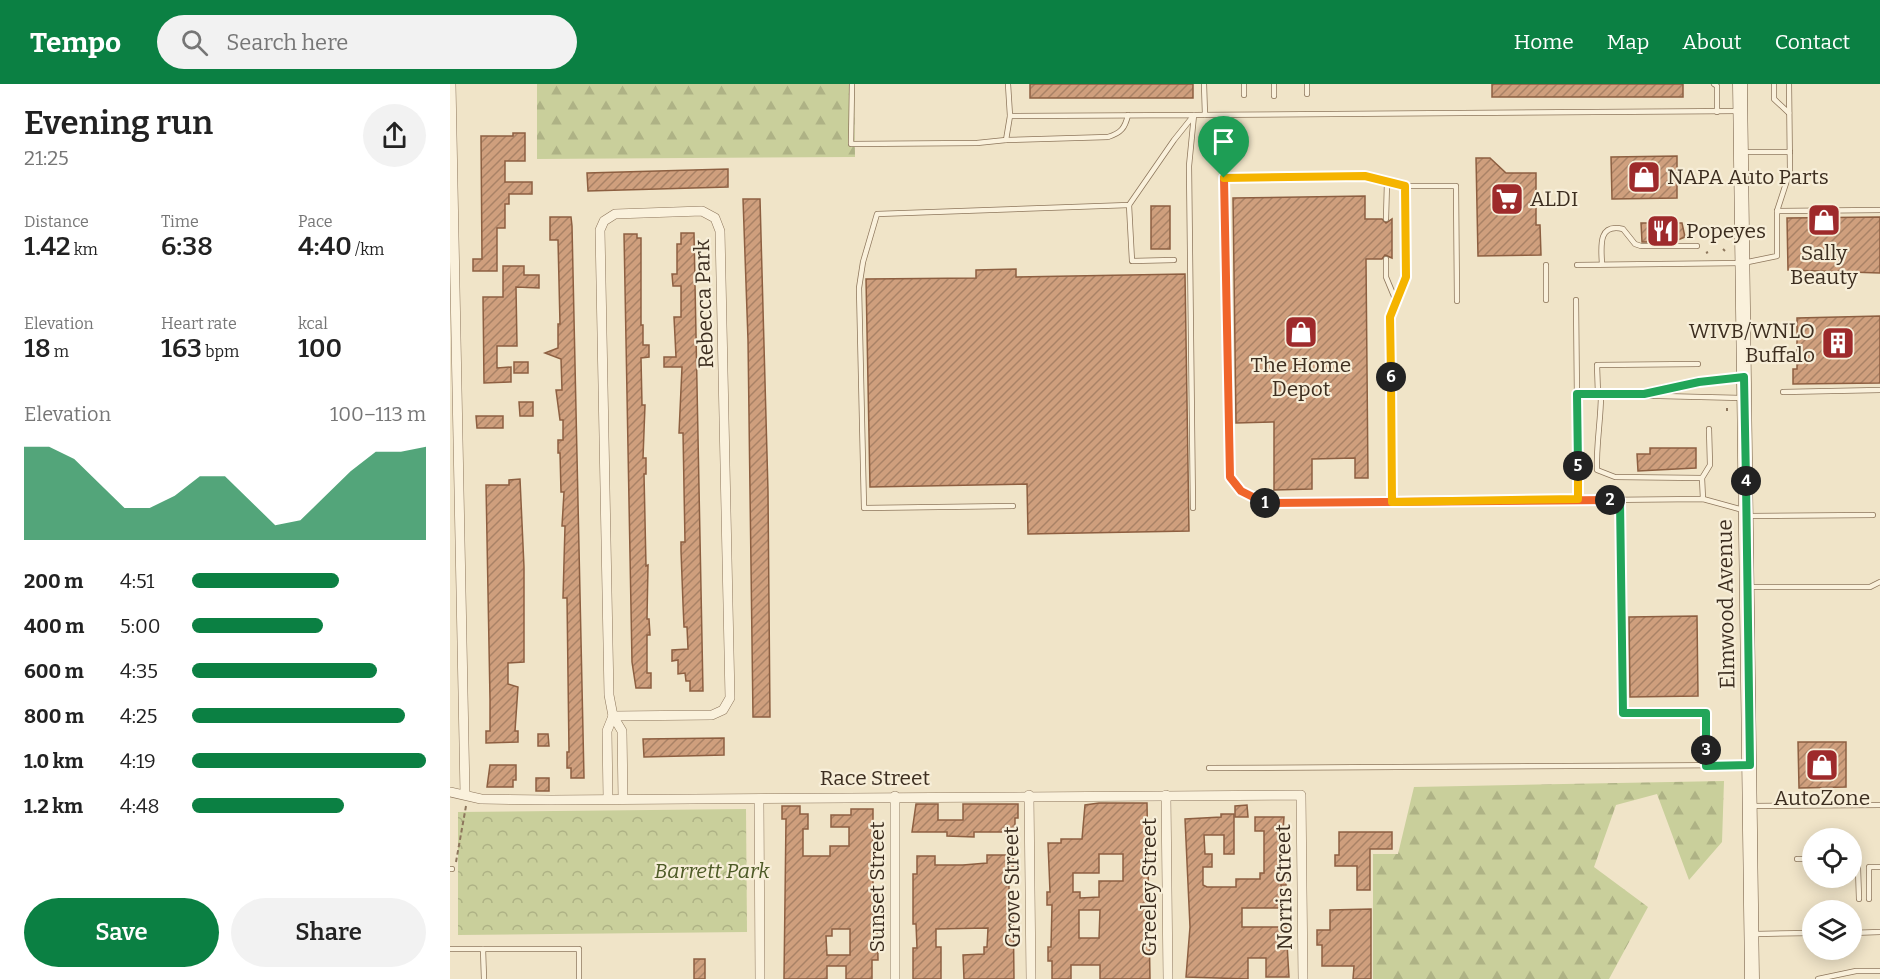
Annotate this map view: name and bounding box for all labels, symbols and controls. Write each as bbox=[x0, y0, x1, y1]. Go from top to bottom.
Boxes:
search box bbox=[157, 15, 577, 69]
text: Tempo bbox=[30, 26, 121, 59]
icon: search bbox=[178, 26, 211, 59]
text: Search here bbox=[226, 29, 348, 56]
text: Home bbox=[1514, 29, 1574, 55]
text: Map bbox=[1607, 29, 1649, 55]
text: About bbox=[1682, 29, 1742, 55]
text: Contact bbox=[1775, 29, 1850, 55]
text: Evening run bbox=[24, 103, 213, 143]
button: share bbox=[363, 104, 426, 167]
pin bbox=[1198, 116, 1249, 178]
icon: arrive bbox=[1207, 125, 1240, 158]
text: 21:25 bbox=[24, 146, 69, 170]
shop icon: NAPA Auto Parts bbox=[1626, 159, 1662, 195]
place label: NAPA Auto Parts bbox=[1667, 164, 1829, 190]
supermarket icon: ALDI bbox=[1489, 181, 1525, 217]
place label: ALDI bbox=[1530, 186, 1578, 212]
shop icon: Sally Beauty bbox=[1806, 202, 1842, 238]
text: Distance bbox=[24, 212, 89, 231]
text: Time bbox=[161, 212, 199, 231]
text: Pace bbox=[298, 212, 333, 231]
restaurant icon: Popeyes bbox=[1645, 213, 1681, 249]
place label: Popeyes bbox=[1686, 218, 1766, 244]
text: 1.42 bbox=[24, 231, 71, 262]
text: 6:38 bbox=[161, 231, 213, 262]
text: 4:40 bbox=[298, 231, 352, 262]
street label: Rebecca Park bbox=[689, 239, 719, 369]
text: km bbox=[71, 240, 98, 259]
text: /km bbox=[352, 240, 384, 259]
place label: Sally Beauty bbox=[1790, 240, 1859, 290]
text: Elevation bbox=[24, 314, 94, 333]
text: Heart rate bbox=[161, 314, 237, 333]
text: kcal bbox=[298, 314, 328, 333]
shop icon: The Home Depot bbox=[1283, 314, 1319, 350]
place label: WIVB/WNLO Buffalo bbox=[1689, 318, 1815, 368]
building icon: WIVB/WNLO Buffalo bbox=[1820, 325, 1856, 361]
text: 18 bbox=[24, 333, 51, 364]
text: 163 bbox=[161, 333, 202, 364]
text: 100 bbox=[298, 333, 342, 364]
text: m bbox=[51, 342, 69, 361]
text: bpm bbox=[202, 342, 239, 361]
place label: The Home Depot bbox=[1251, 352, 1351, 402]
pin: 6 bbox=[1376, 362, 1406, 392]
text: 6 bbox=[1386, 367, 1396, 386]
text: Elevation bbox=[24, 402, 111, 426]
text: 100–113 m bbox=[330, 402, 426, 426]
pin: 5 bbox=[1563, 451, 1593, 481]
text: 5 bbox=[1574, 456, 1582, 475]
pin: 4 bbox=[1731, 466, 1761, 496]
text: 4 bbox=[1741, 471, 1751, 490]
pin: 2 bbox=[1595, 485, 1625, 515]
pin: 1 bbox=[1250, 488, 1280, 518]
text: 2 bbox=[1605, 490, 1615, 509]
text: 1 bbox=[1262, 493, 1268, 512]
street label: Elmwood Avenue bbox=[1712, 519, 1740, 689]
text: 200 m bbox=[24, 569, 83, 593]
text: 4:51 bbox=[120, 569, 154, 593]
text: 400 m bbox=[24, 614, 84, 638]
text: 5:00 bbox=[120, 614, 161, 638]
text: 600 m bbox=[24, 659, 84, 683]
text: 4:35 bbox=[120, 659, 158, 683]
text: 800 m bbox=[24, 704, 84, 728]
text: 4:25 bbox=[120, 704, 157, 728]
pin: 3 bbox=[1691, 735, 1721, 765]
text: 3 bbox=[1701, 740, 1711, 759]
shop icon: AutoZone bbox=[1804, 747, 1840, 783]
text: 1.0 km bbox=[24, 749, 84, 773]
text: 4:19 bbox=[120, 749, 156, 773]
street label: Race Street bbox=[820, 765, 931, 791]
place label: AutoZone bbox=[1774, 785, 1870, 811]
text: 1.2 km bbox=[24, 794, 83, 818]
text: 4:48 bbox=[120, 794, 160, 818]
street label: Greeley Street bbox=[1136, 817, 1162, 956]
street label: Sunset Street bbox=[864, 821, 890, 953]
street label: Norris Street bbox=[1270, 823, 1298, 950]
street label: Grove Street bbox=[998, 826, 1026, 948]
map controls bbox=[1802, 828, 1862, 960]
button: locate bbox=[1802, 828, 1862, 888]
park label: Barrett Park bbox=[654, 858, 770, 884]
button: Save bbox=[24, 898, 219, 967]
button: Share bbox=[231, 898, 426, 967]
button: layers bbox=[1802, 900, 1862, 960]

